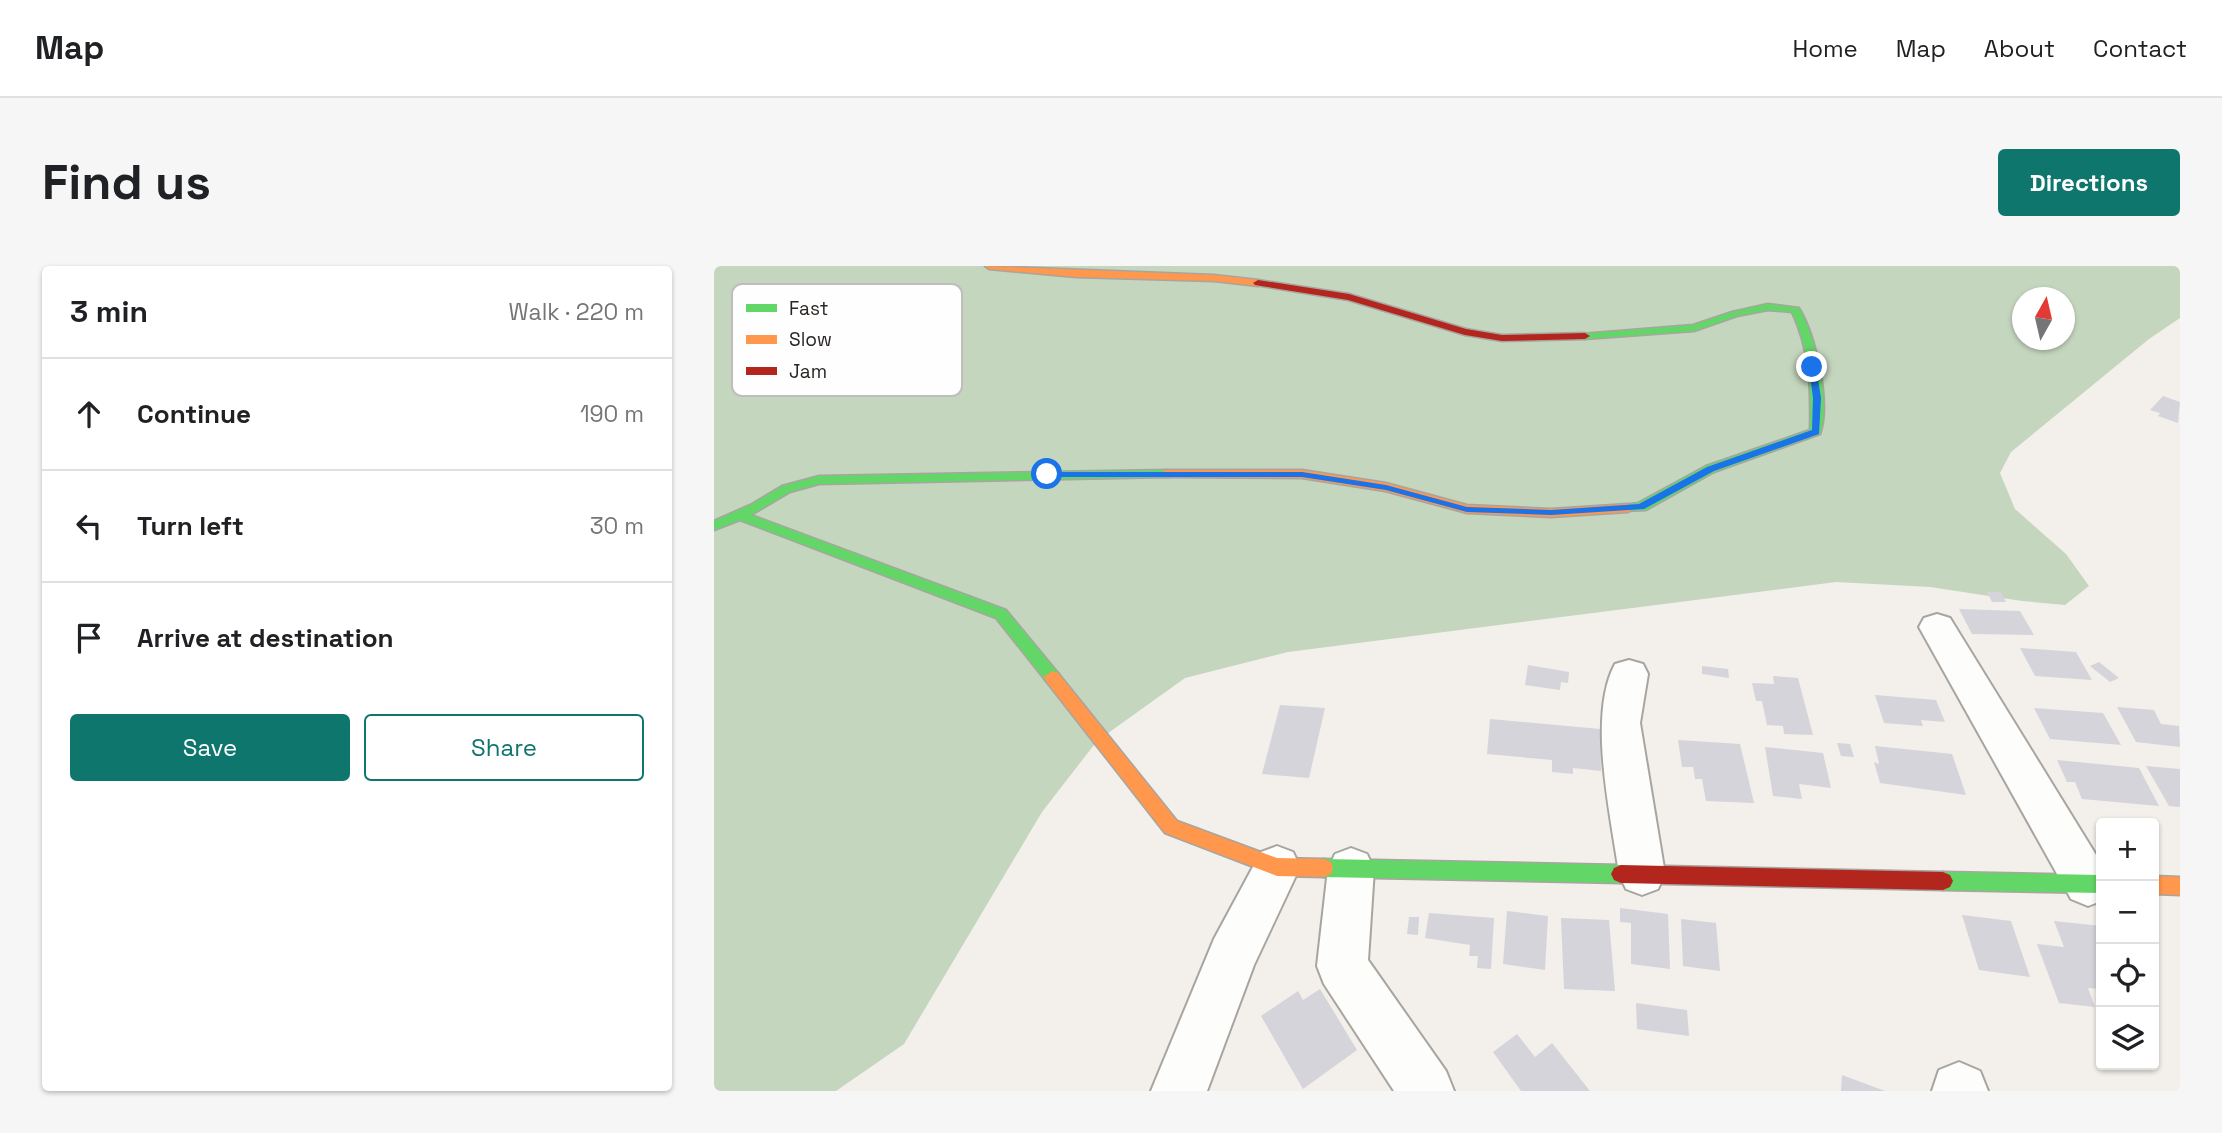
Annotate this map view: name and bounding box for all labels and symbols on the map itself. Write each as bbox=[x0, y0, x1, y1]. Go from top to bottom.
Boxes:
legend bbox=[732, 284, 962, 396]
north arrow bbox=[2012, 287, 2075, 350]
text: Fast bbox=[789, 296, 829, 321]
text: Slow bbox=[789, 327, 832, 352]
route end bbox=[1796, 351, 1827, 382]
text: Jam bbox=[789, 359, 827, 384]
route start bbox=[1031, 458, 1062, 489]

